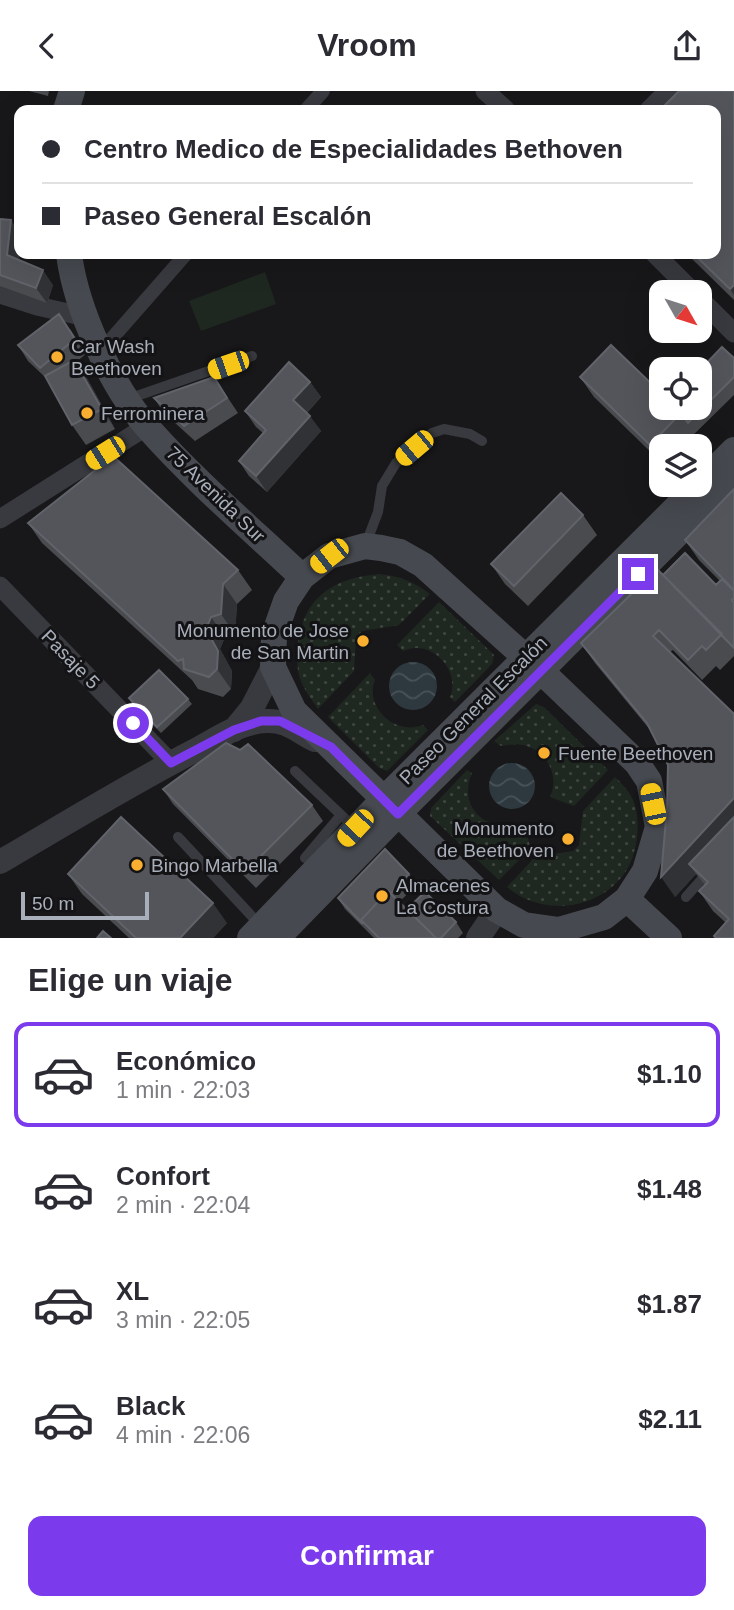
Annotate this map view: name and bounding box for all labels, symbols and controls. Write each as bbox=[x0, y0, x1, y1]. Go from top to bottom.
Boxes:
icon: back bbox=[28, 27, 66, 65]
text: Vroom bbox=[317, 27, 417, 63]
icon: share bbox=[668, 27, 706, 65]
text: Centro Medico de Especialidades Bethoven bbox=[84, 134, 623, 164]
text: Paseo General Escalón bbox=[84, 201, 372, 231]
north arrow bbox=[649, 280, 712, 343]
map controls bbox=[649, 280, 712, 497]
place label: Car Wash Beethoven bbox=[71, 336, 162, 379]
car bbox=[205, 348, 252, 382]
marker: Car Wash Beethoven bbox=[49, 349, 65, 365]
button: locate bbox=[649, 357, 712, 420]
place label: Ferrominera bbox=[101, 403, 205, 424]
marker: Ferrominera bbox=[79, 405, 95, 421]
car bbox=[392, 426, 437, 470]
car bbox=[82, 433, 129, 473]
button: layers bbox=[649, 434, 712, 497]
street label: 75 Avenida Sur bbox=[162, 442, 270, 547]
car bbox=[306, 535, 353, 577]
route end bbox=[622, 558, 654, 590]
place label: Monumento de Jose de San Martin bbox=[177, 620, 349, 663]
street label: Pasaje 5 bbox=[37, 625, 104, 693]
street label: Paseo General Escalón bbox=[395, 632, 551, 788]
marker: Monumento de Jose de San Martin bbox=[355, 633, 371, 649]
route start bbox=[117, 707, 149, 739]
place label: Fuente Beethoven bbox=[558, 743, 713, 764]
marker: Fuente Beethoven bbox=[536, 745, 552, 761]
car bbox=[639, 781, 668, 827]
car bbox=[333, 805, 378, 851]
place label: Monumento de Beethoven bbox=[437, 818, 554, 861]
marker: Monumento de Beethoven bbox=[560, 831, 576, 847]
place label: Bingo Marbella bbox=[151, 855, 278, 876]
marker: Bingo Marbella bbox=[129, 857, 145, 873]
place label: Almacenes La Costura bbox=[396, 875, 490, 918]
marker: Almacenes La Costura bbox=[374, 888, 390, 904]
scale bar bbox=[21, 889, 149, 921]
text: 50 m bbox=[32, 893, 74, 914]
text: Elige un viaje bbox=[28, 962, 233, 998]
icon: car bbox=[32, 1043, 95, 1106]
text: Económico bbox=[116, 1046, 256, 1076]
text: $1.10 bbox=[637, 1059, 702, 1089]
text: 1 min · 22:03 bbox=[116, 1077, 250, 1103]
icon: car bbox=[32, 1158, 95, 1221]
text: Confort bbox=[116, 1161, 210, 1191]
text: $1.48 bbox=[637, 1174, 702, 1204]
text: 2 min · 22:04 bbox=[116, 1192, 250, 1218]
icon: car bbox=[32, 1273, 95, 1336]
text: XL bbox=[116, 1276, 149, 1306]
text: $1.87 bbox=[637, 1289, 702, 1319]
text: 3 min · 22:05 bbox=[116, 1307, 250, 1333]
icon: car bbox=[32, 1388, 95, 1451]
text: Black bbox=[116, 1391, 185, 1421]
text: $2.11 bbox=[638, 1404, 702, 1434]
text: 4 min · 22:06 bbox=[116, 1422, 250, 1448]
button: Confirmar bbox=[28, 1516, 706, 1596]

